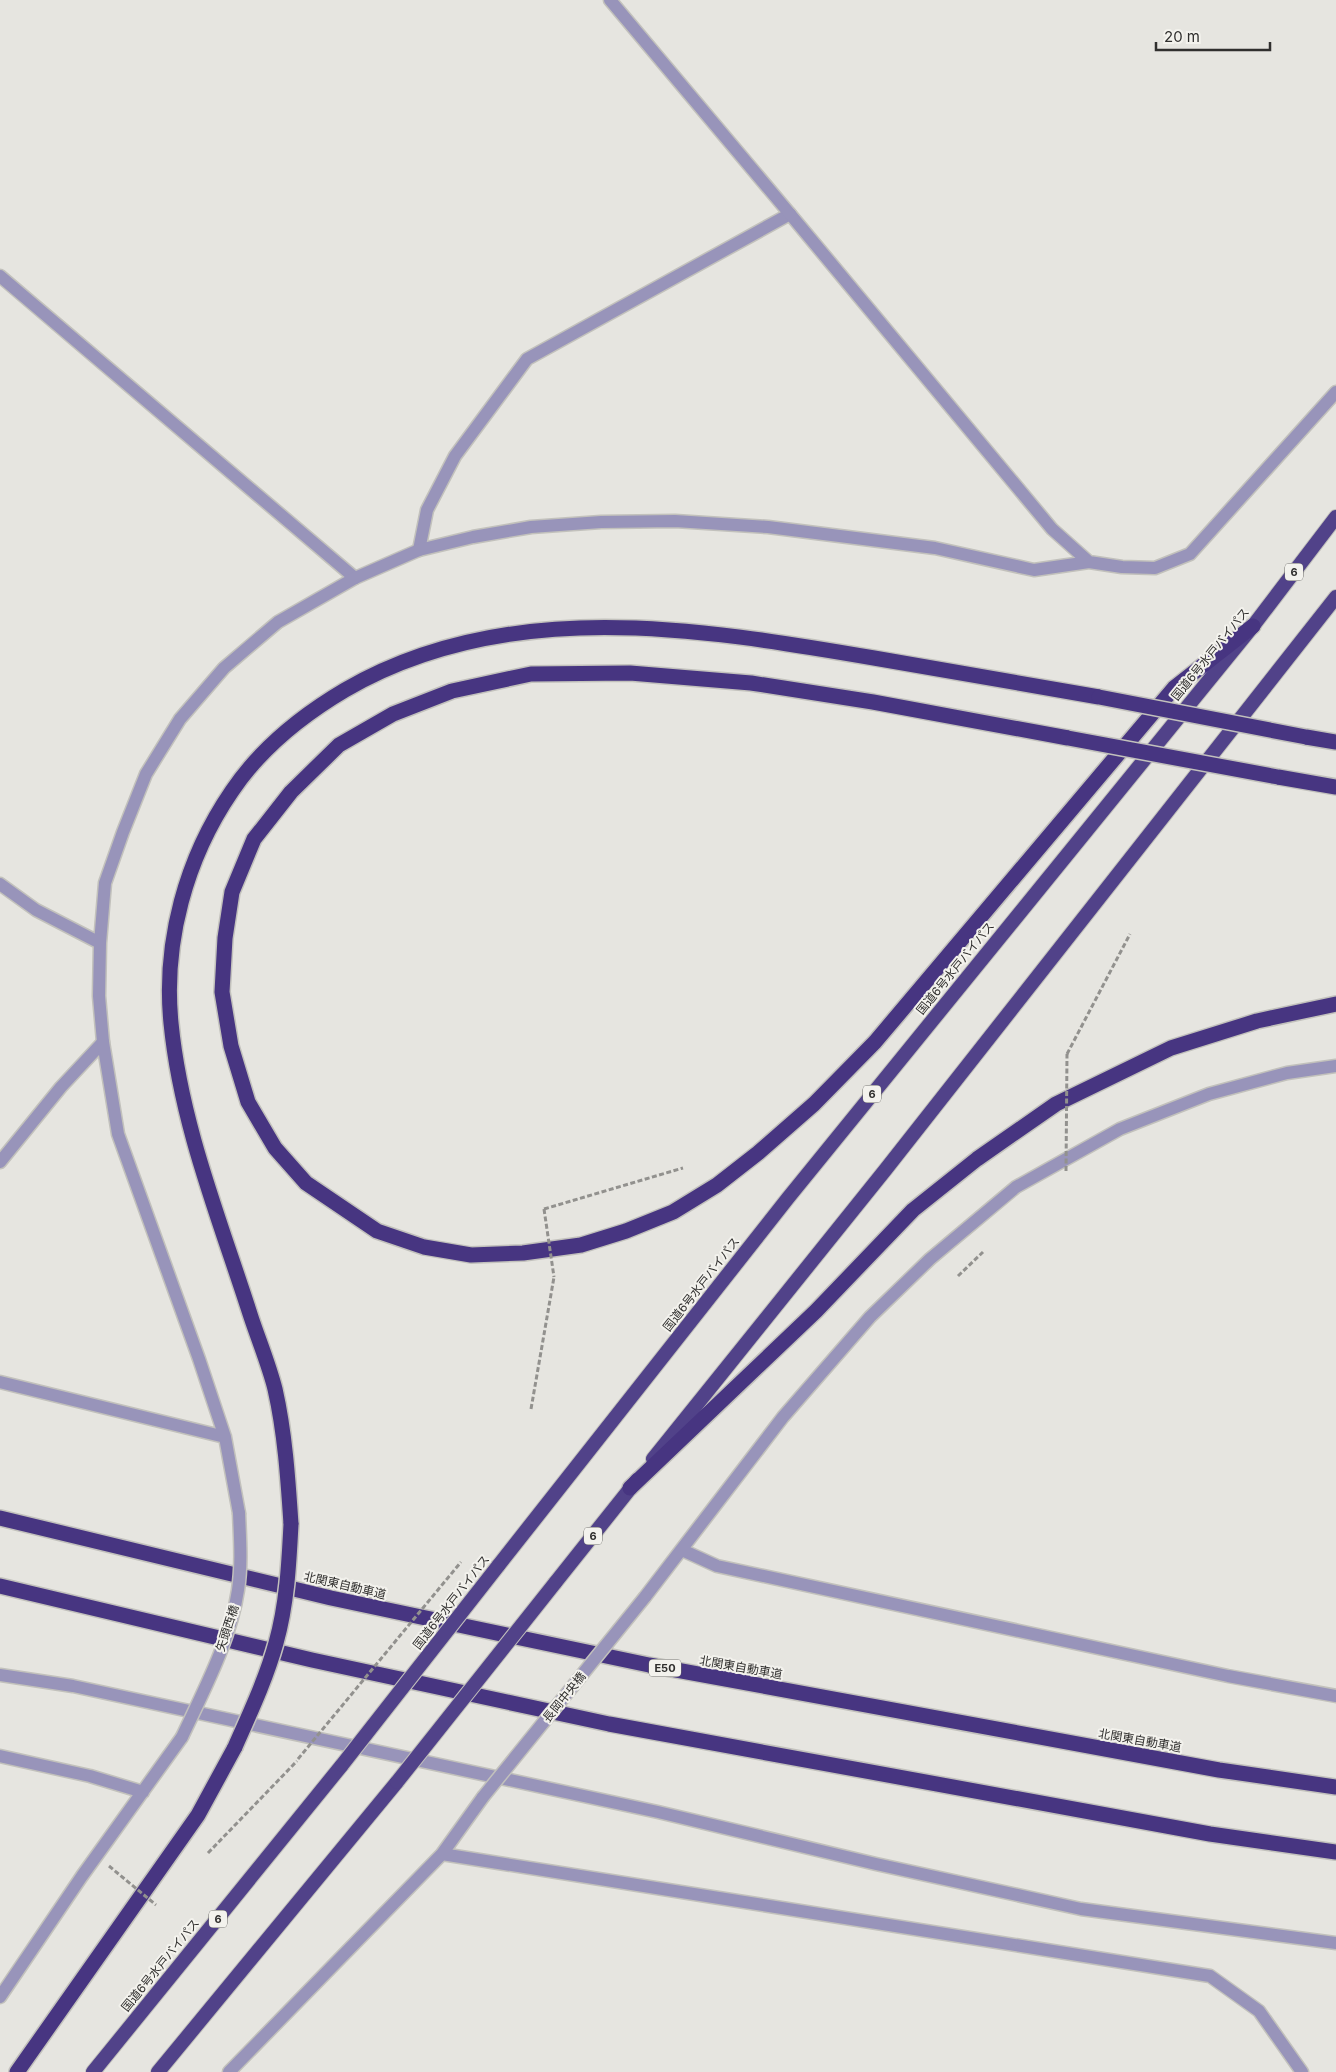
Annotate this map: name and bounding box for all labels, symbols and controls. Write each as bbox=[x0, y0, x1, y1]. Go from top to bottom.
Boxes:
scale bar bbox=[1156, 20, 1270, 52]
text: 20 m bbox=[1164, 27, 1200, 46]
road number: 6 bbox=[1285, 564, 1303, 580]
street label: 国道6号水戸バイパス bbox=[1168, 605, 1252, 703]
street label: 国道6号水戸バイパス bbox=[913, 919, 997, 1017]
road number: 6 bbox=[863, 1086, 881, 1102]
street label: 国道6号水戸バイパス bbox=[660, 1234, 742, 1334]
road number: 6 bbox=[584, 1528, 602, 1544]
street label: 国道6号水戸バイパス bbox=[410, 1552, 492, 1652]
street label: 北関東自動車道 bbox=[302, 1568, 388, 1602]
street label: 矢頭西橋 bbox=[212, 1603, 242, 1653]
street label: 北関東自動車道 bbox=[698, 1652, 784, 1682]
road number: E50 bbox=[649, 1660, 681, 1676]
street label: 長岡中央橋 bbox=[539, 1669, 589, 1725]
street label: 北関東自動車道 bbox=[1097, 1725, 1183, 1755]
road number: 6 bbox=[209, 1910, 227, 1928]
street label: 国道6号水戸バイパス bbox=[118, 1916, 202, 2014]

